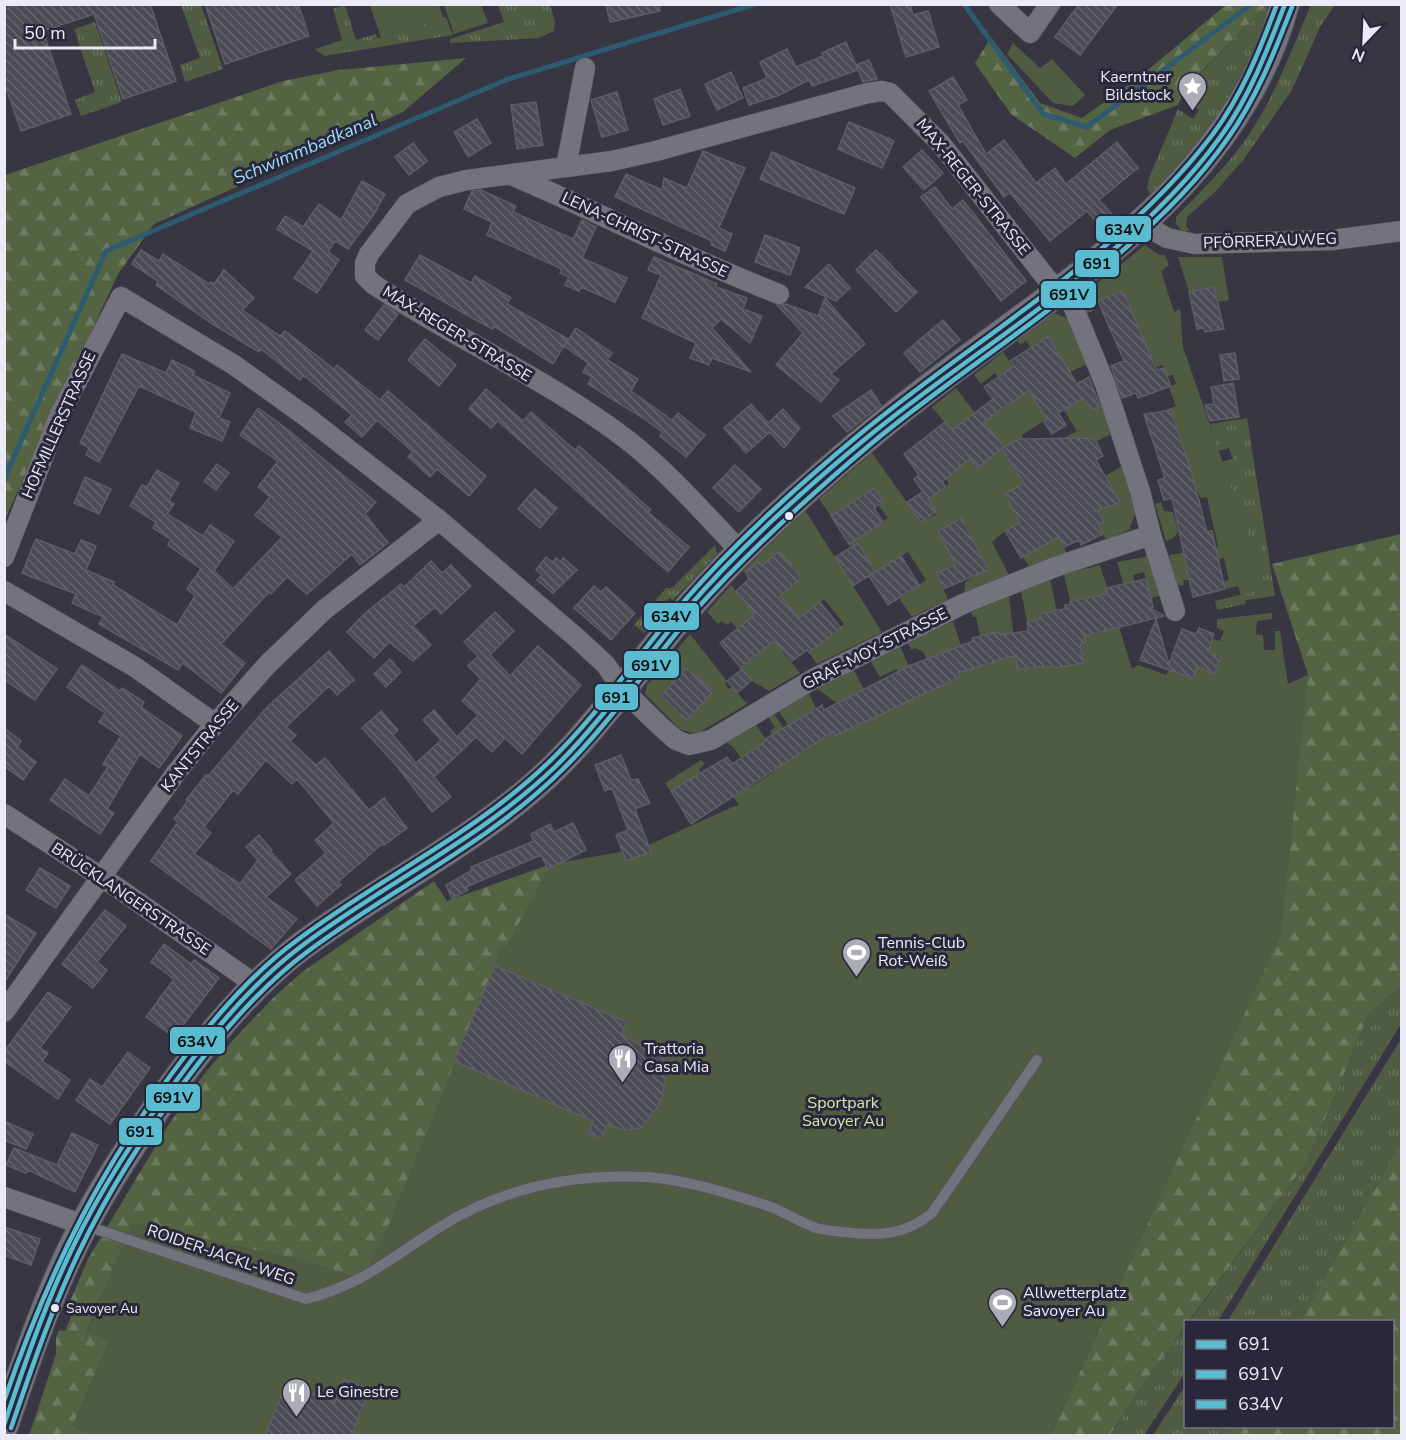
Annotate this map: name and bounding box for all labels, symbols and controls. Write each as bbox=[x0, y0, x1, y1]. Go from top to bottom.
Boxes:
scale bar bbox=[15, 12, 154, 50]
north arrow bbox=[1334, 12, 1394, 72]
text: 50 m bbox=[24, 21, 66, 45]
text: N bbox=[1349, 42, 1368, 67]
place label: Kaerntner Bildstock bbox=[1100, 66, 1172, 106]
place icon: Kaerntner Bildstock bbox=[1176, 70, 1208, 112]
water label: Schwimmbadkanal bbox=[230, 108, 380, 190]
street label: MAX-REGER-STRASSE bbox=[911, 114, 1035, 260]
street label: LENA-CHRIST-STRASSE bbox=[558, 187, 732, 283]
line badge: 634V bbox=[1095, 215, 1152, 243]
text: 634V bbox=[1104, 219, 1145, 241]
street label: PFÖRRERAUWEG bbox=[1203, 228, 1337, 254]
line badge: 691 bbox=[1074, 249, 1120, 278]
text: 691 bbox=[1083, 253, 1111, 275]
line badge: 691V bbox=[1040, 280, 1097, 309]
street label: MAX-REGER-STRASSE bbox=[378, 281, 536, 387]
text: 691V bbox=[1049, 284, 1090, 306]
street label: HOFMILLERSTRASSE bbox=[17, 348, 101, 502]
unlabelled marker bbox=[783, 510, 795, 522]
line badge: 634V bbox=[643, 602, 700, 631]
street label: GRAF-MOY-STRASSE bbox=[799, 603, 951, 695]
text: 634V bbox=[651, 606, 692, 628]
line badge: 691V bbox=[623, 650, 680, 679]
text: 691V bbox=[631, 655, 672, 677]
line badge: 691 bbox=[594, 683, 639, 711]
text: 691 bbox=[602, 687, 630, 709]
street label: KANTSTRASSE bbox=[156, 695, 244, 797]
street label: BRÜCKLANGERSTRASSE bbox=[47, 837, 215, 961]
place label: Tennis-Club Rot-Weiß bbox=[878, 932, 965, 972]
sports icon: Tennis-Club Rot-Weiß bbox=[841, 936, 873, 978]
line badge: 634V bbox=[169, 1026, 226, 1055]
text: 634V bbox=[177, 1031, 218, 1053]
place label: Trattoria Casa Mia bbox=[644, 1038, 709, 1078]
restaurant icon: Trattoria Casa Mia bbox=[607, 1042, 639, 1084]
line badge: 691V bbox=[145, 1083, 201, 1112]
text: 691V bbox=[153, 1087, 194, 1109]
park label: Sportpark Savoyer Au bbox=[802, 1092, 884, 1132]
line badge: 691 bbox=[118, 1117, 163, 1146]
text: 691 bbox=[126, 1121, 154, 1143]
street label: ROIDER-JACKL-WEG bbox=[144, 1219, 298, 1291]
place label: Allwetterplatz Savoyer Au bbox=[1023, 1282, 1127, 1322]
sports icon: Allwetterplatz Savoyer Au bbox=[986, 1286, 1018, 1328]
place label: Savoyer Au bbox=[66, 1299, 138, 1318]
marker: Savoyer Au bbox=[49, 1302, 61, 1314]
legend bbox=[1184, 1320, 1394, 1428]
text: 691 bbox=[1238, 1332, 1270, 1356]
text: 691V bbox=[1238, 1362, 1283, 1386]
restaurant icon: Le Ginestre bbox=[280, 1376, 312, 1418]
place label: Le Ginestre bbox=[317, 1381, 399, 1403]
text: 634V bbox=[1238, 1392, 1283, 1416]

